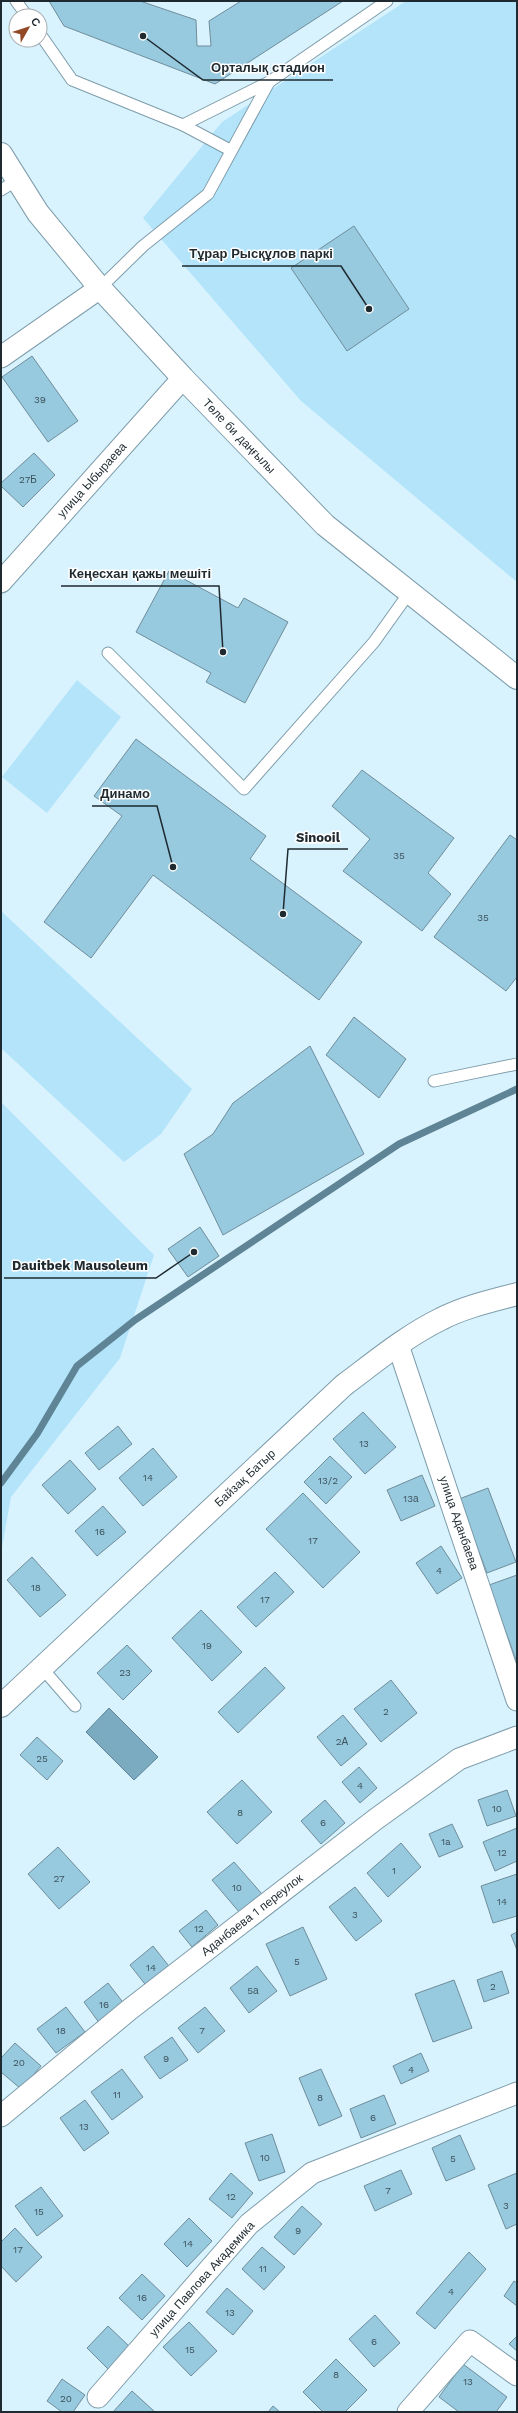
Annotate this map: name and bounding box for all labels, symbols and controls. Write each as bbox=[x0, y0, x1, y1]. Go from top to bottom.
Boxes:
north arrow bbox=[8, 8, 48, 48]
text: С bbox=[28, 15, 43, 29]
callout: Орталық стадион bbox=[203, 55, 333, 80]
text: Орталық стадион bbox=[211, 60, 325, 75]
callout: Тұрар Рысқұлов паркі bbox=[182, 241, 341, 266]
text: Тұрар Рысқұлов паркі bbox=[189, 246, 333, 261]
house number: 39 bbox=[34, 394, 46, 405]
street label: Төле би даңғылы bbox=[200, 396, 278, 476]
street label: улица Ыбыраева bbox=[55, 439, 130, 520]
house number: 27Б bbox=[19, 474, 37, 485]
callout: Кеңесхан қажы мешіті bbox=[61, 561, 219, 586]
text: Кеңесхан қажы мешіті bbox=[69, 566, 211, 581]
callout: Динамо bbox=[92, 781, 157, 806]
text: Динамо bbox=[100, 786, 150, 801]
callout: Sinooil bbox=[288, 824, 348, 849]
text: Sinooil bbox=[296, 830, 341, 845]
house number: 35 bbox=[393, 850, 405, 861]
house number: 35 bbox=[477, 912, 489, 923]
callout: Dauitbek Mausoleum bbox=[4, 1253, 156, 1278]
text: Dauitbek Mausoleum bbox=[12, 1258, 148, 1273]
house number: 13 bbox=[359, 1438, 369, 1449]
street label: Байзақ Батыр bbox=[212, 1446, 278, 1510]
house number: 14 bbox=[143, 1472, 153, 1483]
street label: улица Аданбаева bbox=[436, 1474, 482, 1572]
house number: 13/2 bbox=[318, 1475, 338, 1486]
house number: 13а bbox=[403, 1493, 419, 1504]
house number: 16 bbox=[95, 1526, 105, 1537]
house number: 17 bbox=[308, 1535, 318, 1546]
house number: 4 bbox=[436, 1565, 442, 1576]
house number: 18 bbox=[31, 1582, 41, 1593]
house number: 17 bbox=[260, 1594, 270, 1605]
house number: 19 bbox=[202, 1640, 212, 1651]
house number: 23 bbox=[119, 1667, 131, 1678]
house number: 2 bbox=[383, 1706, 389, 1717]
house number: 2А bbox=[336, 1736, 349, 1747]
house number: 25 bbox=[36, 1753, 48, 1764]
house number: 4 bbox=[357, 1780, 363, 1791]
house number: 10 bbox=[492, 1803, 502, 1814]
house number: 8 bbox=[237, 1807, 243, 1818]
house number: 6 bbox=[320, 1817, 326, 1828]
house number: 1a bbox=[441, 1836, 451, 1847]
house number: 12 bbox=[497, 1847, 507, 1858]
house number: 1 bbox=[392, 1865, 396, 1876]
street label: Аданбаева 1 переулок bbox=[198, 1871, 306, 1959]
house number: 27 bbox=[53, 1873, 65, 1884]
house number: 10 bbox=[232, 1882, 242, 1893]
house number: 14 bbox=[497, 1896, 507, 1907]
house number: 3 bbox=[352, 1909, 358, 1920]
house number: 12 bbox=[194, 1923, 204, 1934]
house number: 5 bbox=[294, 1956, 300, 1967]
house number: 14 bbox=[146, 1962, 156, 1973]
house number: 2 bbox=[490, 1981, 496, 1992]
house number: 5а bbox=[247, 1985, 259, 1996]
house number: 16 bbox=[99, 1999, 109, 2010]
house number: 18 bbox=[56, 2025, 66, 2036]
house number: 7 bbox=[199, 2025, 205, 2036]
house number: 9 bbox=[163, 2053, 169, 2064]
house number: 20 bbox=[13, 2057, 25, 2068]
house number: 4 bbox=[408, 2064, 414, 2075]
house number: 11 bbox=[113, 2089, 121, 2100]
house number: 8 bbox=[317, 2092, 323, 2103]
house number: 6 bbox=[370, 2112, 376, 2123]
house number: 13 bbox=[79, 2121, 89, 2132]
house number: 10 bbox=[260, 2152, 270, 2163]
house number: 5 bbox=[450, 2153, 456, 2164]
house number: 7 bbox=[385, 2185, 391, 2196]
house number: 12 bbox=[226, 2191, 236, 2202]
house number: 3 bbox=[503, 2200, 509, 2211]
house number: 15 bbox=[34, 2206, 44, 2217]
street label: улица Павлова Академика bbox=[147, 2218, 258, 2340]
house number: 9 bbox=[295, 2225, 301, 2236]
house number: 14 bbox=[183, 2238, 193, 2249]
house number: 17 bbox=[13, 2244, 23, 2255]
house number: 11 bbox=[259, 2263, 267, 2274]
house number: 4 bbox=[448, 2286, 454, 2297]
house number: 16 bbox=[137, 2292, 147, 2303]
house number: 13 bbox=[225, 2307, 235, 2318]
house number: 6 bbox=[371, 2336, 377, 2347]
house number: 15 bbox=[185, 2344, 195, 2355]
house number: 8 bbox=[333, 2369, 339, 2380]
house number: 13 bbox=[463, 2376, 473, 2387]
house number: 20 bbox=[60, 2393, 72, 2404]

